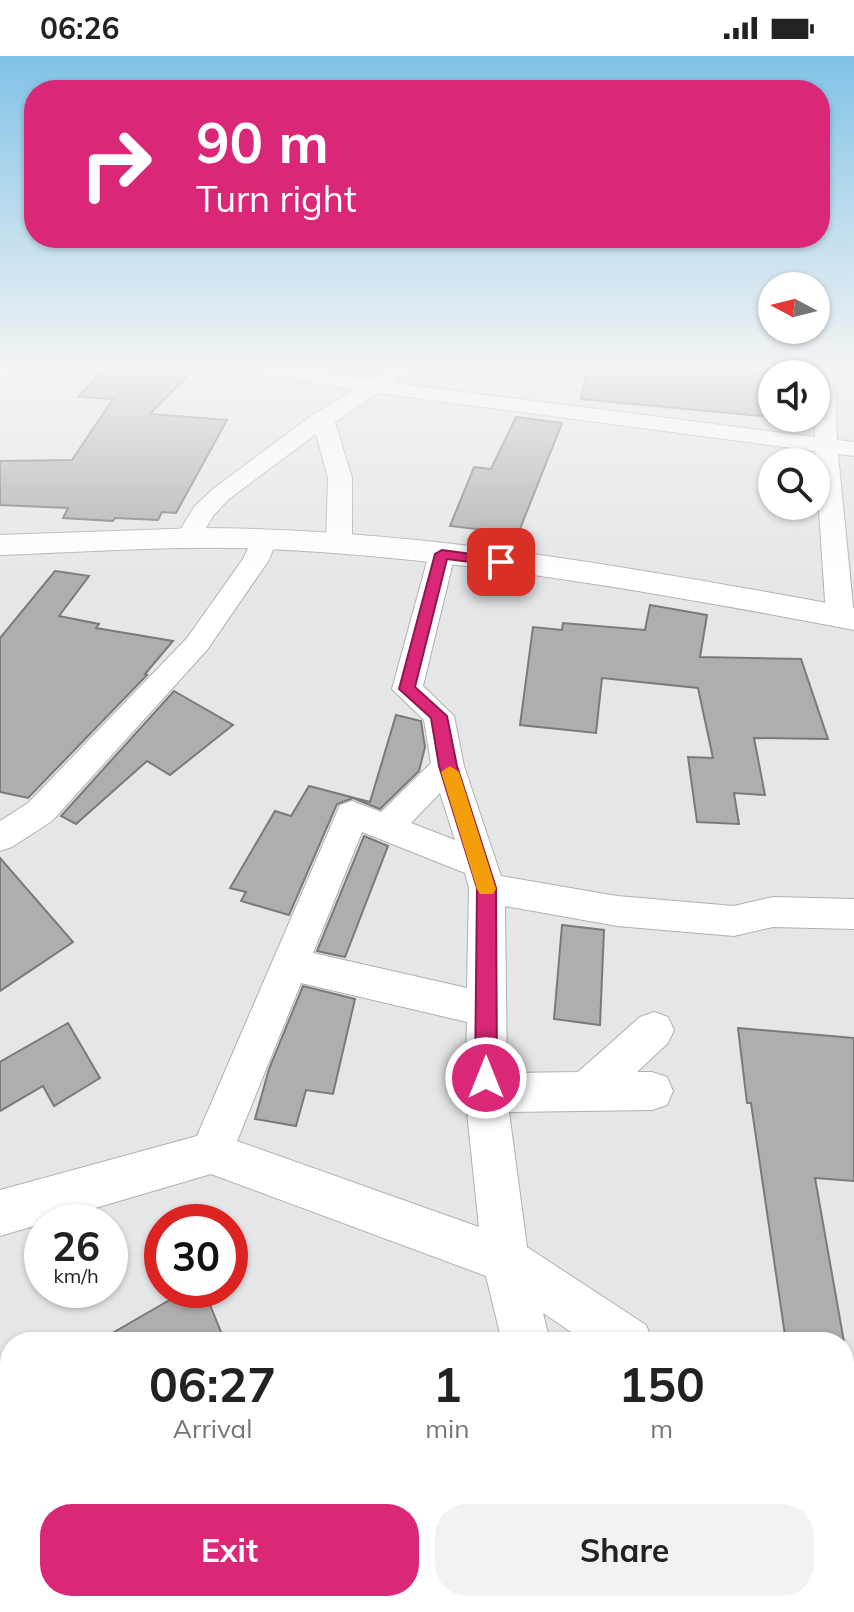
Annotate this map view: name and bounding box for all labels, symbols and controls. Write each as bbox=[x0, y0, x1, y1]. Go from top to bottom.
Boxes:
text: 06:26 bbox=[40, 9, 119, 47]
text: 90 m bbox=[196, 107, 329, 177]
icon: right bbox=[64, 112, 168, 216]
text: Turn right bbox=[196, 176, 357, 221]
north arrow bbox=[758, 272, 830, 344]
map controls bbox=[758, 272, 830, 520]
button: sound bbox=[758, 360, 830, 432]
button: search bbox=[758, 448, 830, 520]
pin bbox=[467, 528, 535, 596]
icon: arrive bbox=[479, 540, 523, 584]
position arrow bbox=[444, 1036, 528, 1120]
speed limit sign: 30 bbox=[144, 1204, 248, 1308]
text: 26 bbox=[52, 1221, 100, 1271]
text: km/h bbox=[53, 1263, 99, 1288]
text: 06:27 bbox=[149, 1354, 276, 1414]
text: 1 bbox=[433, 1354, 462, 1414]
text: 150 bbox=[619, 1354, 705, 1414]
text: Arrival bbox=[173, 1412, 252, 1445]
text: min bbox=[425, 1412, 469, 1445]
text: m bbox=[650, 1412, 673, 1445]
button: Exit bbox=[40, 1504, 419, 1596]
button: Share bbox=[435, 1504, 814, 1596]

